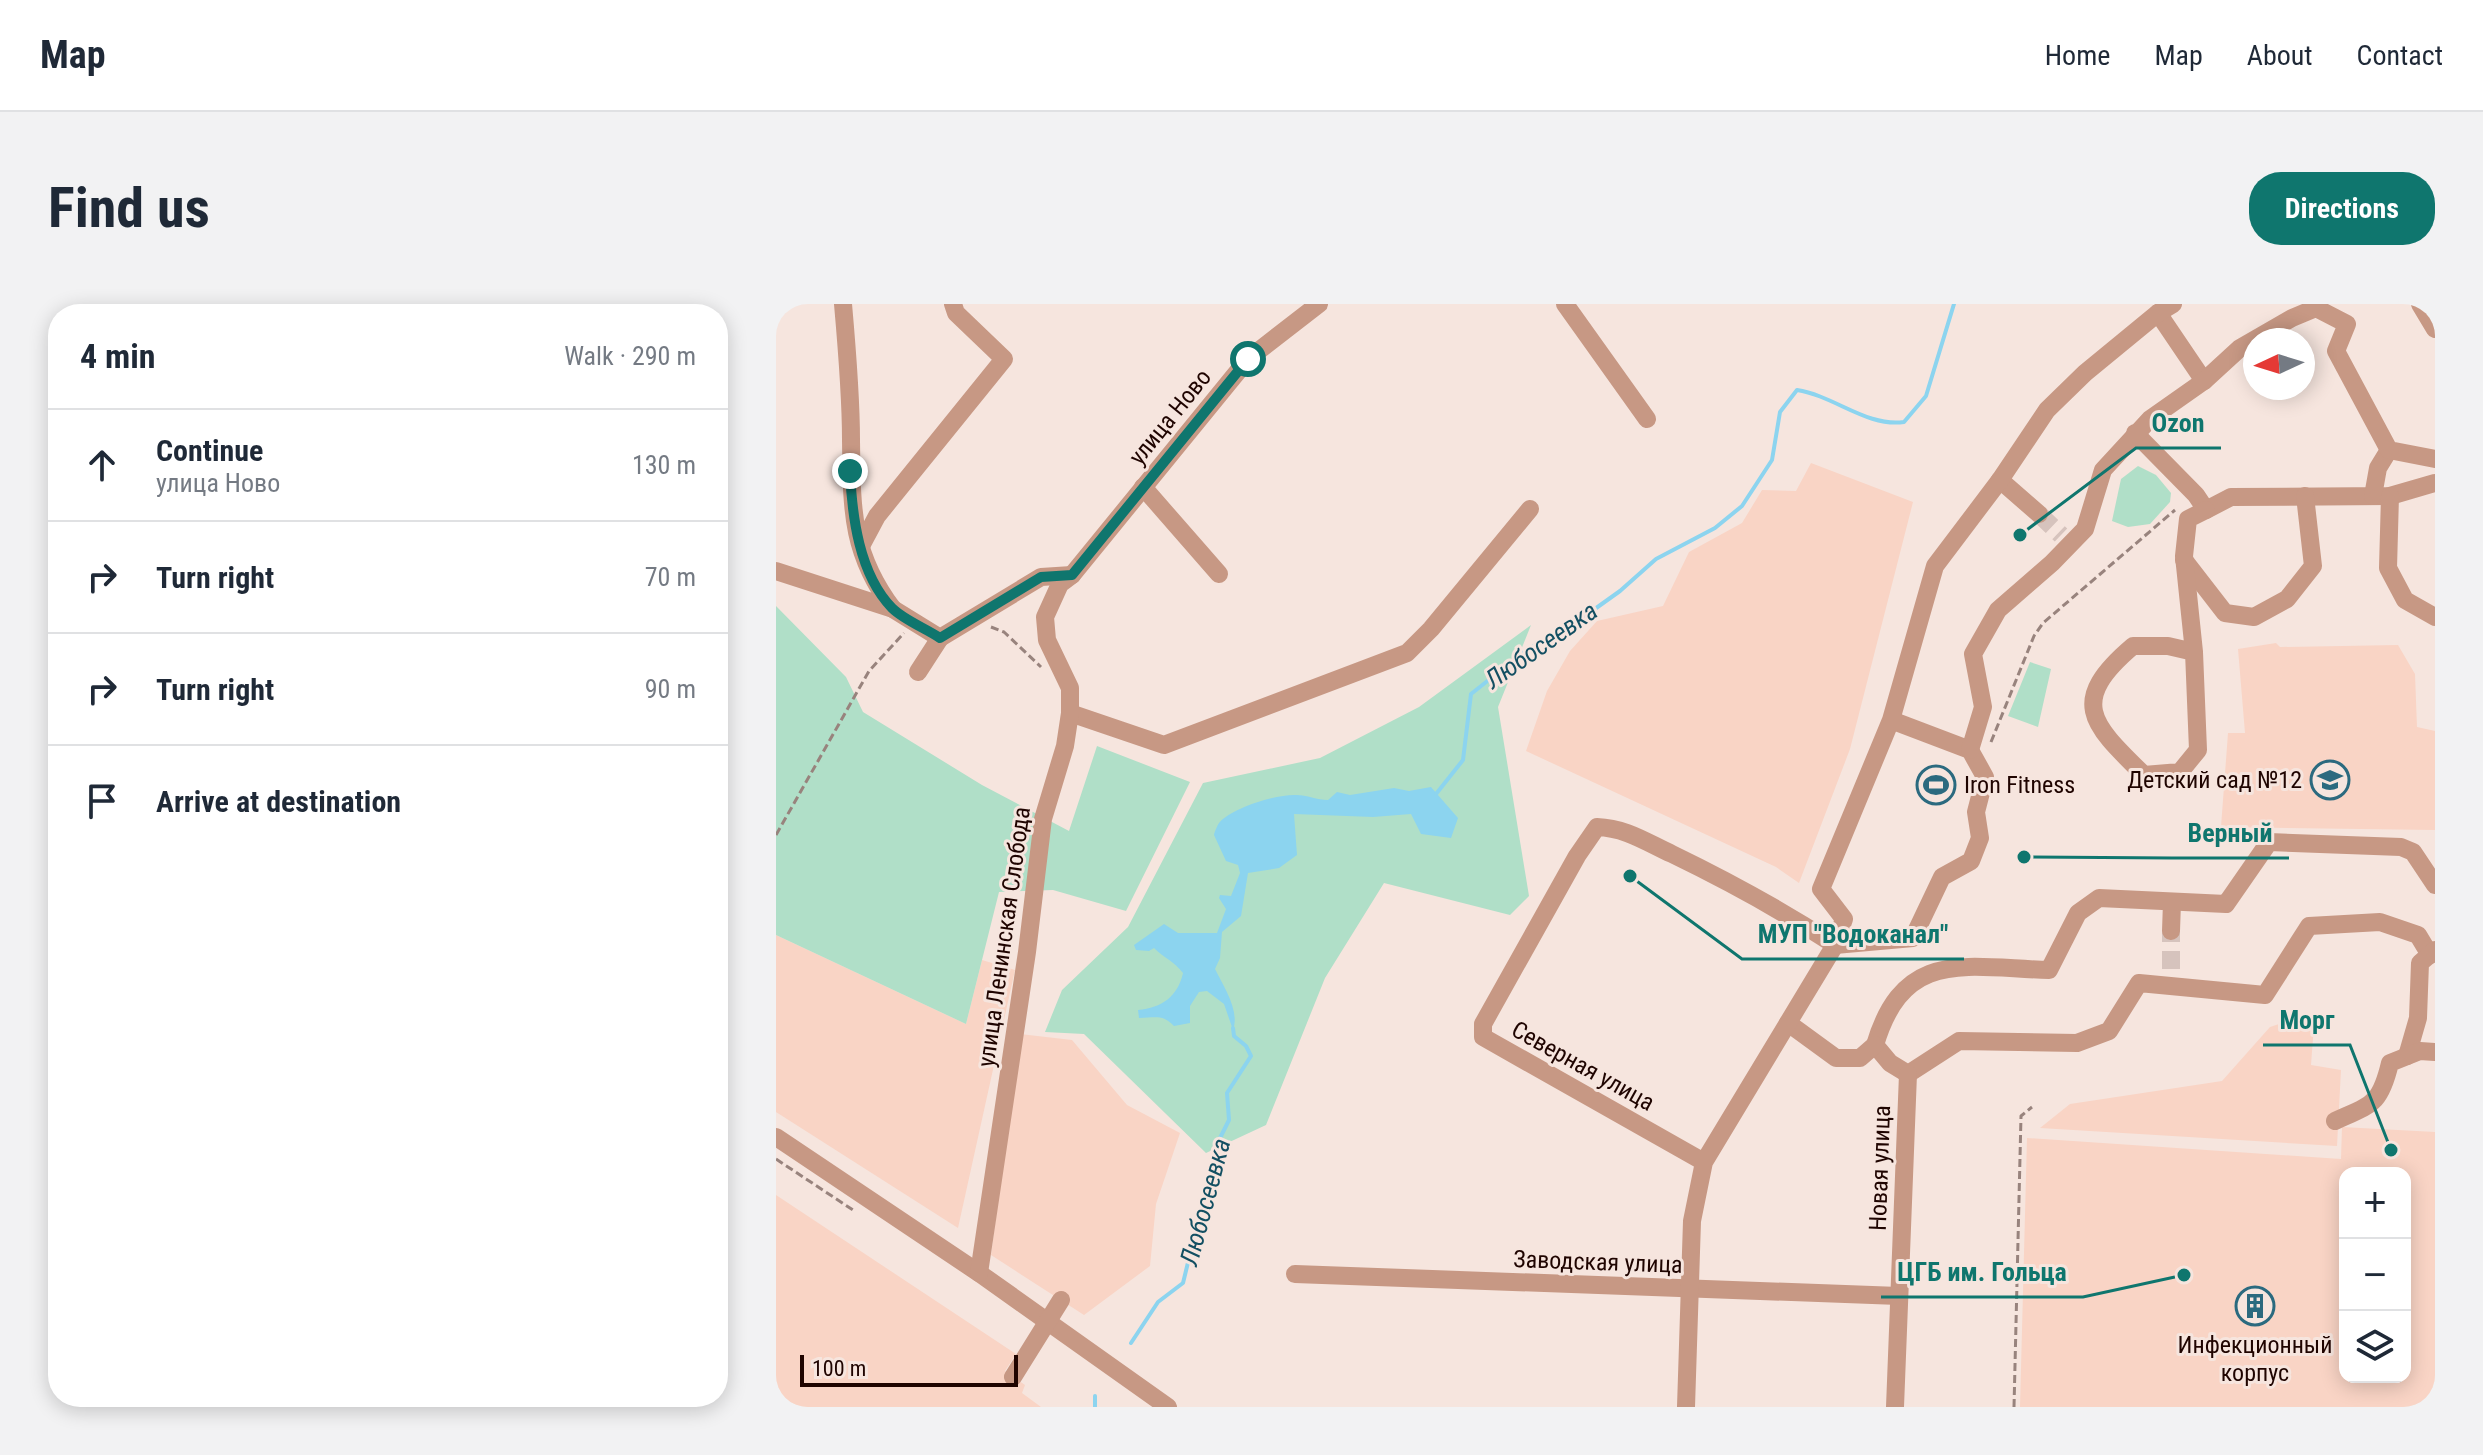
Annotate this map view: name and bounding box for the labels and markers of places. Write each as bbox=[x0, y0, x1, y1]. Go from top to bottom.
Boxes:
callout: Ozon bbox=[2136, 398, 2221, 448]
school or university icon: Детский сад №12 bbox=[2309, 759, 2351, 801]
sports icon: Iron Fitness bbox=[1915, 764, 1957, 806]
place label: Детский сад №12 bbox=[2127, 766, 2302, 794]
place label: Iron Fitness bbox=[1964, 771, 2075, 799]
callout: Верный bbox=[2172, 808, 2289, 858]
callout: МУП "Водоканал" bbox=[1742, 909, 1964, 959]
callout: Морг bbox=[2263, 995, 2350, 1045]
callout: ЦГБ им. Гольца bbox=[1881, 1247, 2083, 1297]
building icon: Инфекционный корпус bbox=[2234, 1285, 2276, 1327]
place label: Инфекционный корпус bbox=[2178, 1331, 2332, 1387]

